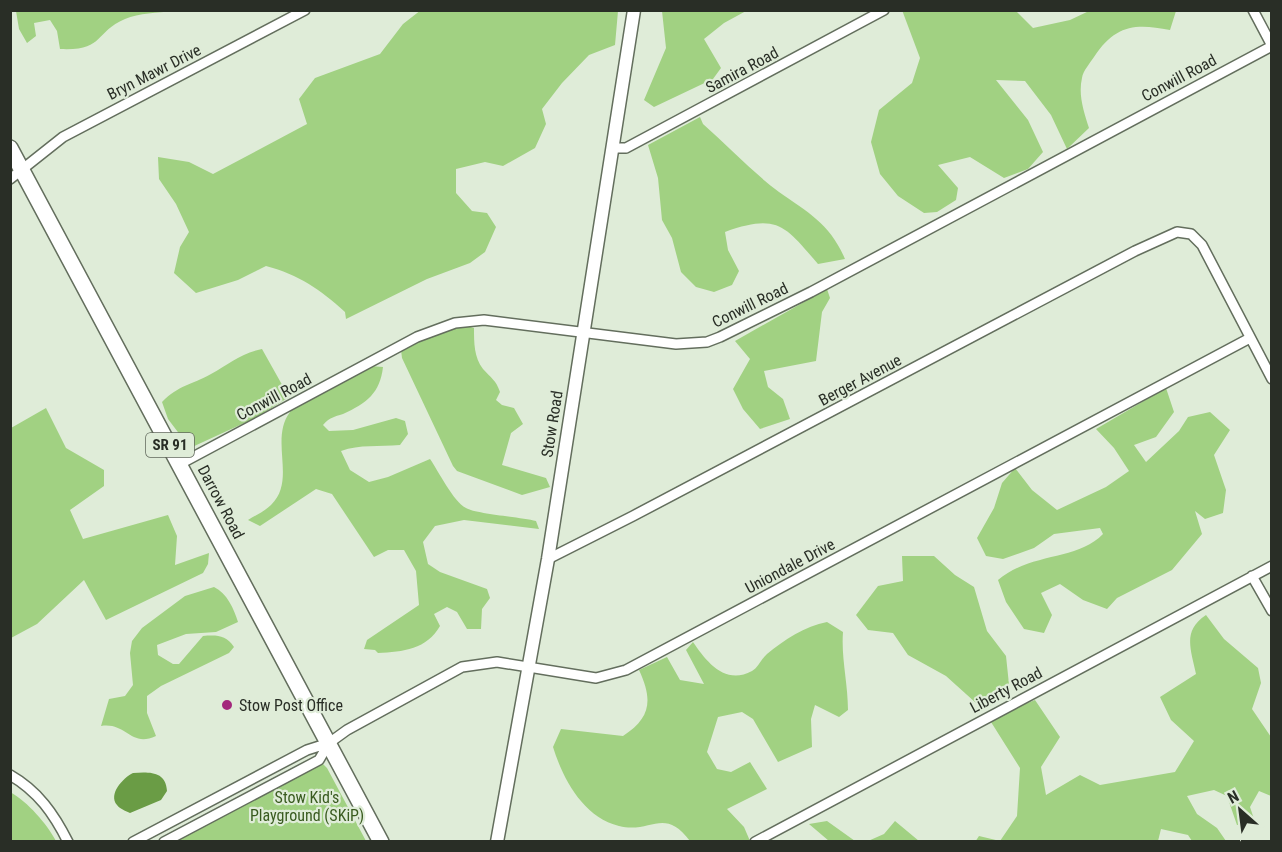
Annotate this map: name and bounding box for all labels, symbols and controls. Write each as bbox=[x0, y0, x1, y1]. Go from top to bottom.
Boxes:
street label: Bryn Mawr Drive bbox=[104, 40, 204, 104]
street label: Samira Road bbox=[702, 43, 782, 97]
street label: Conwill Road bbox=[1138, 50, 1220, 106]
street label: Conwill Road bbox=[709, 278, 791, 332]
street label: Berger Avenue bbox=[815, 350, 905, 410]
street label: Conwill Road bbox=[233, 369, 315, 425]
street label: Stow Road bbox=[537, 389, 567, 459]
road number: SR 91 bbox=[146, 433, 194, 457]
street label: Darrow Road bbox=[194, 462, 248, 542]
street label: Uniondale Drive bbox=[742, 534, 838, 598]
street label: Liberty Road bbox=[967, 663, 1045, 717]
place label: Stow Post Office bbox=[239, 696, 343, 715]
marker: Stow Post Office bbox=[220, 698, 234, 712]
north arrow bbox=[1210, 780, 1270, 840]
text: N bbox=[1224, 787, 1242, 808]
park label: Stow Kid's Playground (SKiP) bbox=[250, 788, 364, 825]

